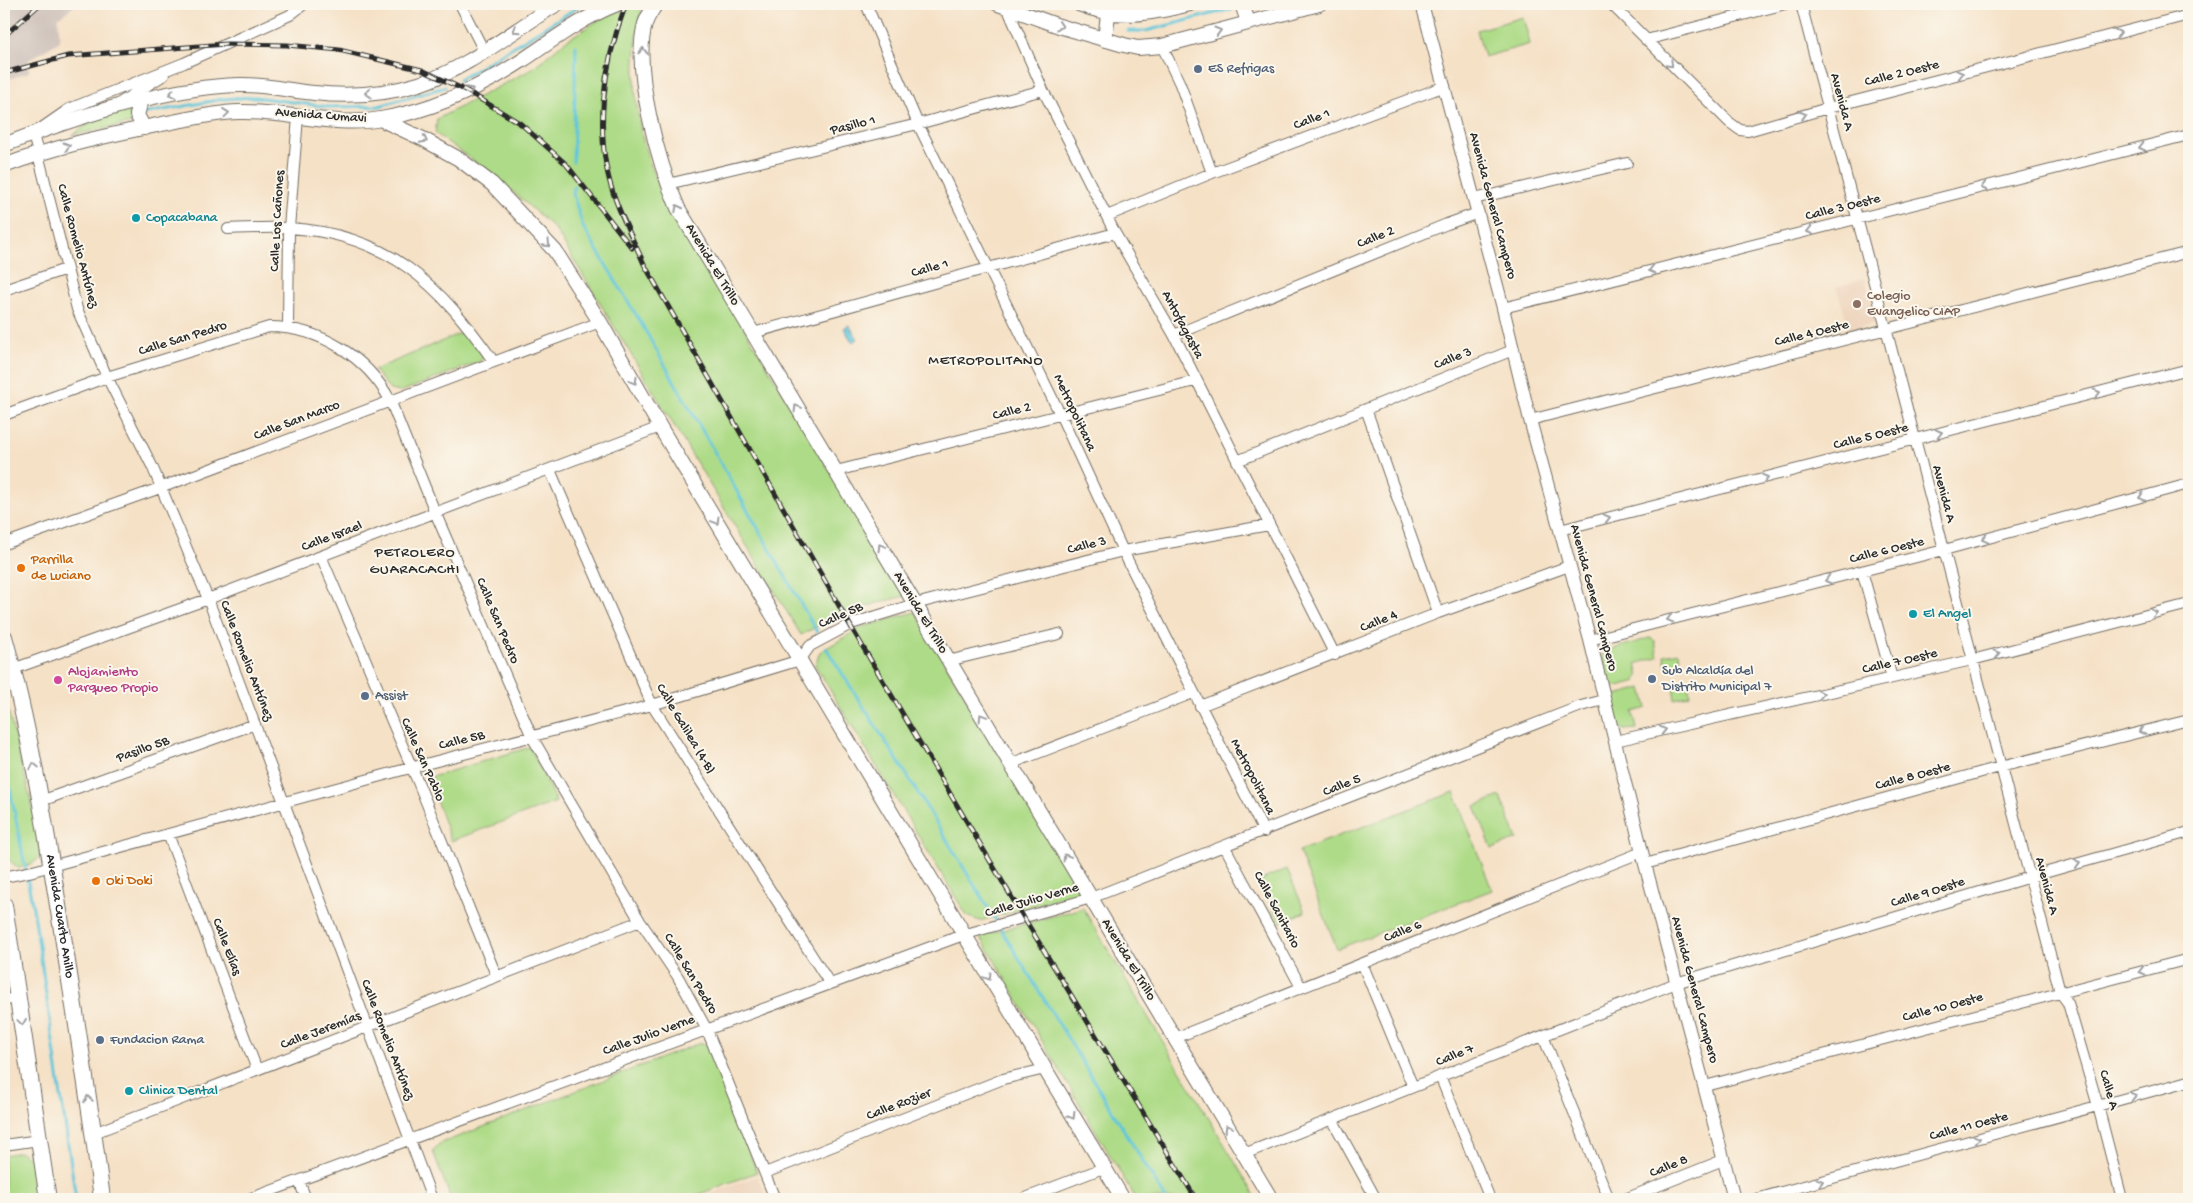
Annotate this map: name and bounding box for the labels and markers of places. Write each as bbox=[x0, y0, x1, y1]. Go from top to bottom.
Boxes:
place label: ES Refrigas bbox=[1208, 61, 1275, 78]
marker: ES Refrigas bbox=[1192, 63, 1204, 75]
place label: Copacabana bbox=[146, 210, 219, 227]
marker: Copacabana bbox=[130, 212, 142, 224]
place label: Colegio Evangelico CIAP bbox=[1867, 288, 1960, 321]
marker: Colegio Evangelico CIAP bbox=[1851, 298, 1863, 310]
place label: Parrilla de Luciano bbox=[30, 552, 91, 585]
marker: Parrilla de Luciano bbox=[15, 562, 27, 574]
place label: El Angel bbox=[1923, 606, 1971, 623]
marker: El Angel bbox=[1907, 608, 1919, 620]
place label: Sub Alcaldía del Distrito Municipal 7 bbox=[1661, 663, 1772, 696]
place label: Alojamiento Parqueo Propio bbox=[67, 664, 158, 697]
marker: Sub Alcaldía del Distrito Municipal 7 bbox=[1646, 673, 1658, 685]
marker: Alojamiento Parqueo Propio bbox=[52, 674, 64, 686]
place label: Assist bbox=[375, 688, 409, 705]
marker: Assist bbox=[359, 690, 371, 702]
place label: Oki Doki bbox=[106, 873, 153, 890]
marker: Oki Doki bbox=[90, 875, 102, 887]
place label: Fundacion Rama bbox=[109, 1032, 205, 1049]
marker: Fundacion Rama bbox=[94, 1034, 106, 1046]
place label: Clinica Dental bbox=[139, 1083, 218, 1100]
marker: Clinica Dental bbox=[123, 1085, 135, 1097]

